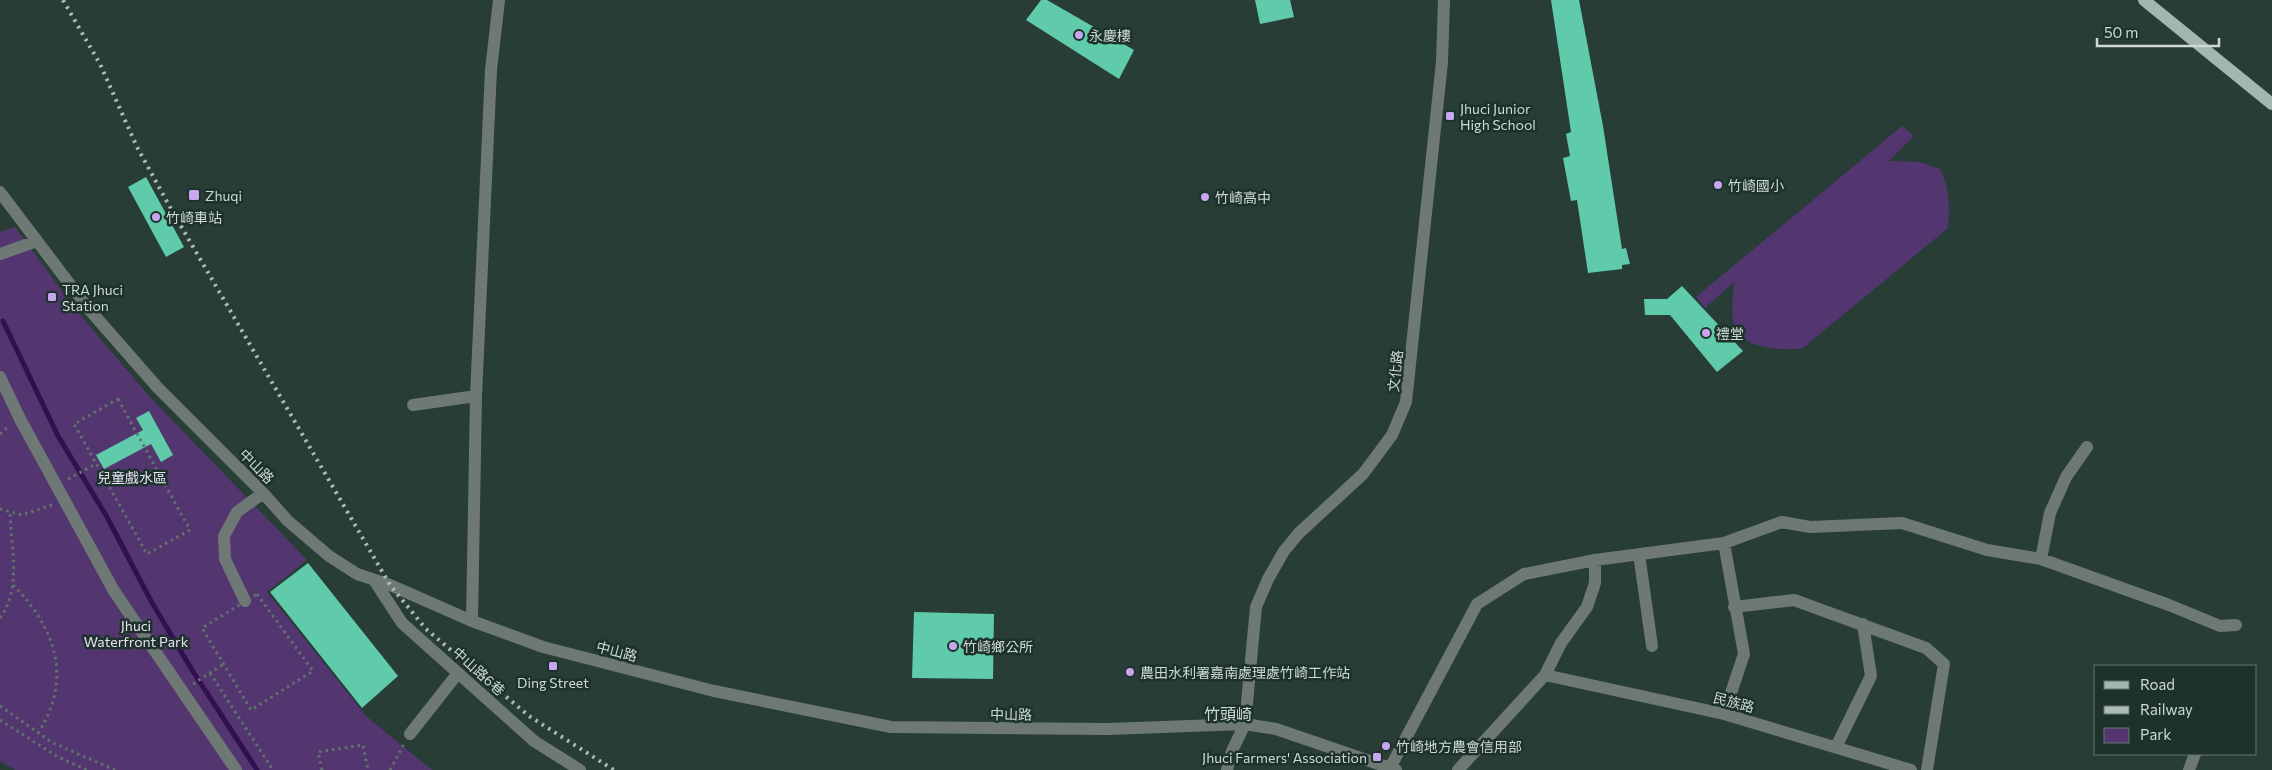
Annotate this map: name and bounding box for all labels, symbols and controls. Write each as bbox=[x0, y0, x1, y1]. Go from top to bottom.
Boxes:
scale bar bbox=[2097, 15, 2220, 47]
text: 50 m bbox=[2104, 23, 2138, 41]
place label: 永慶樓 bbox=[1089, 27, 1131, 44]
marker: 永慶樓 bbox=[1073, 29, 1085, 41]
place label: Jhuci Junior High School bbox=[1460, 100, 1536, 133]
marker: Jhuci Junior High School bbox=[1444, 110, 1456, 122]
place label: 竹崎國小 bbox=[1728, 177, 1784, 194]
marker: 竹崎國小 bbox=[1712, 179, 1724, 191]
place label: Zhuqi bbox=[205, 187, 242, 204]
marker: Zhuqi bbox=[187, 188, 201, 202]
place label: 竹崎高中 bbox=[1215, 189, 1271, 206]
marker: 竹崎高中 bbox=[1199, 191, 1211, 203]
place label: 竹崎車站 bbox=[166, 209, 222, 226]
marker: 竹崎車站 bbox=[150, 211, 162, 223]
place label: TRA Jhuci Station bbox=[62, 281, 123, 314]
marker: TRA Jhuci Station bbox=[46, 291, 58, 303]
place label: 禮堂 bbox=[1716, 325, 1744, 342]
marker: 禮堂 bbox=[1700, 327, 1712, 339]
street label: 文化路 bbox=[1384, 349, 1406, 393]
street label: 中山路 bbox=[236, 445, 278, 487]
park label: 兒童戲水區 bbox=[97, 469, 167, 486]
park label: Jhuci Waterfront Park bbox=[84, 617, 189, 650]
street label: 中山路 bbox=[595, 637, 639, 665]
place label: 竹崎鄉公所 bbox=[963, 638, 1033, 655]
marker: 竹崎鄉公所 bbox=[947, 640, 959, 652]
street label: 中山路6巷 bbox=[449, 643, 509, 699]
marker: Ding Street bbox=[547, 660, 559, 672]
place label: 農田水利署嘉南處理處竹崎工作站 bbox=[1140, 664, 1350, 681]
legend bbox=[2094, 665, 2257, 755]
marker: 農田水利署嘉南處理處竹崎工作站 bbox=[1124, 666, 1136, 678]
place label: Ding Street bbox=[517, 674, 589, 691]
text: Road bbox=[2140, 675, 2175, 693]
street label: 民族路 bbox=[1712, 688, 1756, 716]
text: Railway bbox=[2140, 700, 2193, 718]
district label: 竹頭崎 bbox=[1204, 704, 1252, 723]
street label: 中山路 bbox=[990, 705, 1032, 723]
text: Park bbox=[2140, 725, 2171, 743]
place label: 竹崎地方農會信用部 bbox=[1396, 738, 1522, 755]
marker: 竹崎地方農會信用部 bbox=[1380, 740, 1392, 752]
place label: Jhuci Farmers' Association bbox=[1202, 749, 1367, 766]
marker: Jhuci Farmers' Association bbox=[1371, 751, 1383, 763]

